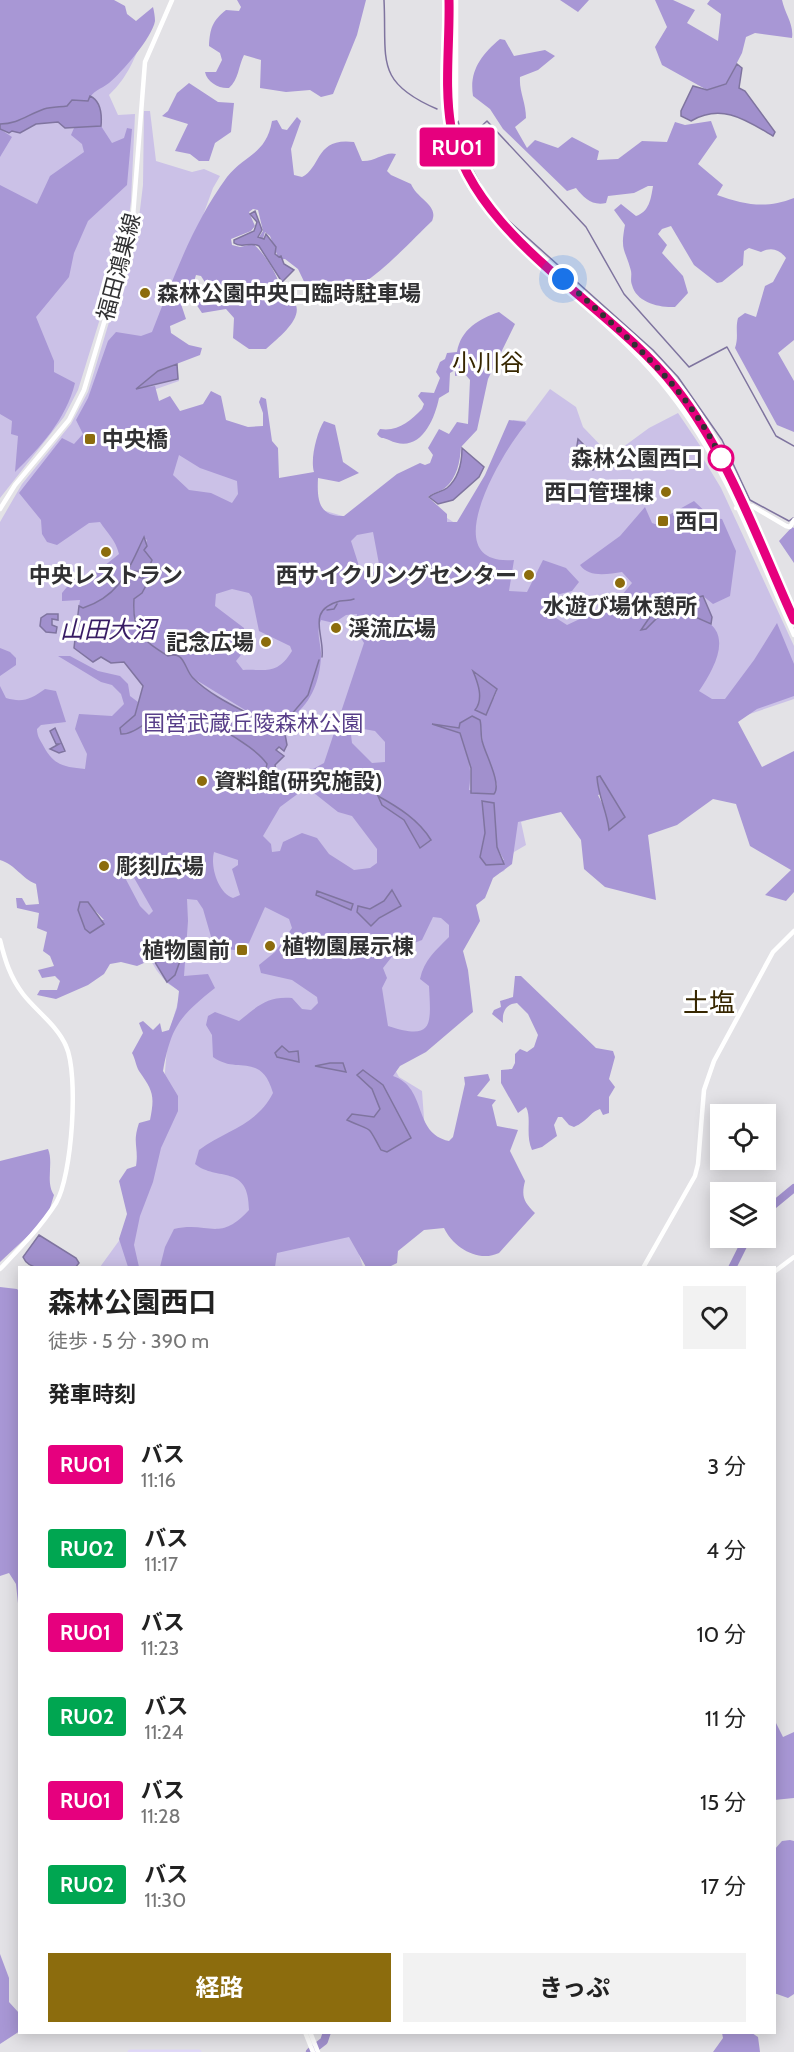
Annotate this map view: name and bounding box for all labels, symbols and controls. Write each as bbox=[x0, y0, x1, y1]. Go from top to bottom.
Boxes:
line badge: RU01 bbox=[415, 128, 499, 166]
text: RU01 bbox=[432, 135, 482, 160]
street label: 福田鴻巣線 bbox=[92, 210, 146, 324]
your location bbox=[548, 264, 578, 294]
place label: 森林公園中央口臨時駐車場 bbox=[157, 280, 421, 307]
marker: 森林公園中央口臨時駐車場 bbox=[138, 286, 152, 300]
district label: 小川谷 bbox=[452, 348, 524, 377]
place label: 中央橋 bbox=[102, 426, 168, 453]
marker: 中央橋 bbox=[83, 432, 97, 446]
place label: 森林公園西口 bbox=[571, 445, 703, 472]
marker: 森林公園西口 bbox=[708, 445, 734, 471]
place label: 西口管理棟 bbox=[544, 479, 654, 506]
marker: 西口管理棟 bbox=[659, 485, 673, 499]
place label: 西口 bbox=[675, 508, 719, 535]
marker: 西口 bbox=[656, 514, 670, 528]
marker: 中央レストラン bbox=[99, 545, 113, 559]
place label: 中央レストラン bbox=[29, 562, 183, 589]
place label: 西サイクリングセンター bbox=[275, 562, 517, 589]
marker: 西サイクリングセンター bbox=[522, 568, 536, 582]
marker: 水遊び場休憩所 bbox=[613, 576, 627, 590]
place label: 水遊び場休憩所 bbox=[543, 593, 697, 620]
water label: 山田大沼 bbox=[60, 615, 159, 644]
place label: 渓流広場 bbox=[348, 615, 436, 642]
marker: 渓流広場 bbox=[329, 621, 343, 635]
place label: 記念広場 bbox=[166, 629, 254, 656]
marker: 記念広場 bbox=[259, 635, 273, 649]
park label: 国営武蔵丘陵森林公園 bbox=[143, 710, 363, 737]
place label: 資料館(研究施設) bbox=[214, 768, 382, 795]
marker: 資料館(研究施設) bbox=[195, 774, 209, 788]
place label: 彫刻広場 bbox=[116, 853, 204, 880]
marker: 彫刻広場 bbox=[97, 859, 111, 873]
place label: 植物園展示棟 bbox=[282, 933, 414, 960]
place label: 植物園前 bbox=[142, 937, 230, 964]
marker: 植物園展示棟 bbox=[263, 939, 277, 953]
marker: 植物園前 bbox=[235, 943, 249, 957]
district label: 土塩 bbox=[683, 987, 735, 1019]
map controls bbox=[710, 1104, 776, 1248]
button: locate bbox=[710, 1104, 776, 1170]
button: layers bbox=[710, 1182, 776, 1248]
text: 森林公園西口 bbox=[48, 1285, 216, 1319]
button: heart bbox=[683, 1286, 746, 1349]
text: 徒歩 · 5 分 · 390 m bbox=[48, 1329, 209, 1353]
text: 発車時刻 bbox=[48, 1381, 136, 1408]
text: バス bbox=[141, 1441, 185, 1468]
text: RU01 bbox=[60, 1452, 111, 1477]
text: 3 分 bbox=[707, 1453, 746, 1480]
text: 11:16 bbox=[141, 1468, 176, 1492]
text: バス bbox=[144, 1525, 188, 1552]
text: RU02 bbox=[60, 1536, 114, 1561]
text: 4 分 bbox=[706, 1537, 746, 1564]
text: 11:17 bbox=[144, 1552, 178, 1576]
text: バス bbox=[141, 1609, 185, 1636]
text: RU01 bbox=[60, 1620, 111, 1645]
text: 10 分 bbox=[697, 1621, 746, 1648]
text: 11:23 bbox=[141, 1636, 179, 1660]
text: バス bbox=[144, 1693, 188, 1720]
text: RU02 bbox=[60, 1704, 114, 1729]
text: 11 分 bbox=[705, 1705, 746, 1732]
text: 11:24 bbox=[144, 1720, 183, 1744]
text: バス bbox=[141, 1777, 185, 1804]
text: RU01 bbox=[60, 1788, 111, 1813]
text: 15 分 bbox=[700, 1789, 746, 1816]
text: 11:28 bbox=[141, 1804, 181, 1828]
text: バス bbox=[144, 1861, 188, 1888]
text: RU02 bbox=[60, 1872, 114, 1897]
text: 17 分 bbox=[701, 1873, 746, 1900]
text: 11:30 bbox=[144, 1888, 186, 1912]
button: 経路 bbox=[48, 1953, 391, 2022]
button: きっぷ bbox=[403, 1953, 746, 2022]

